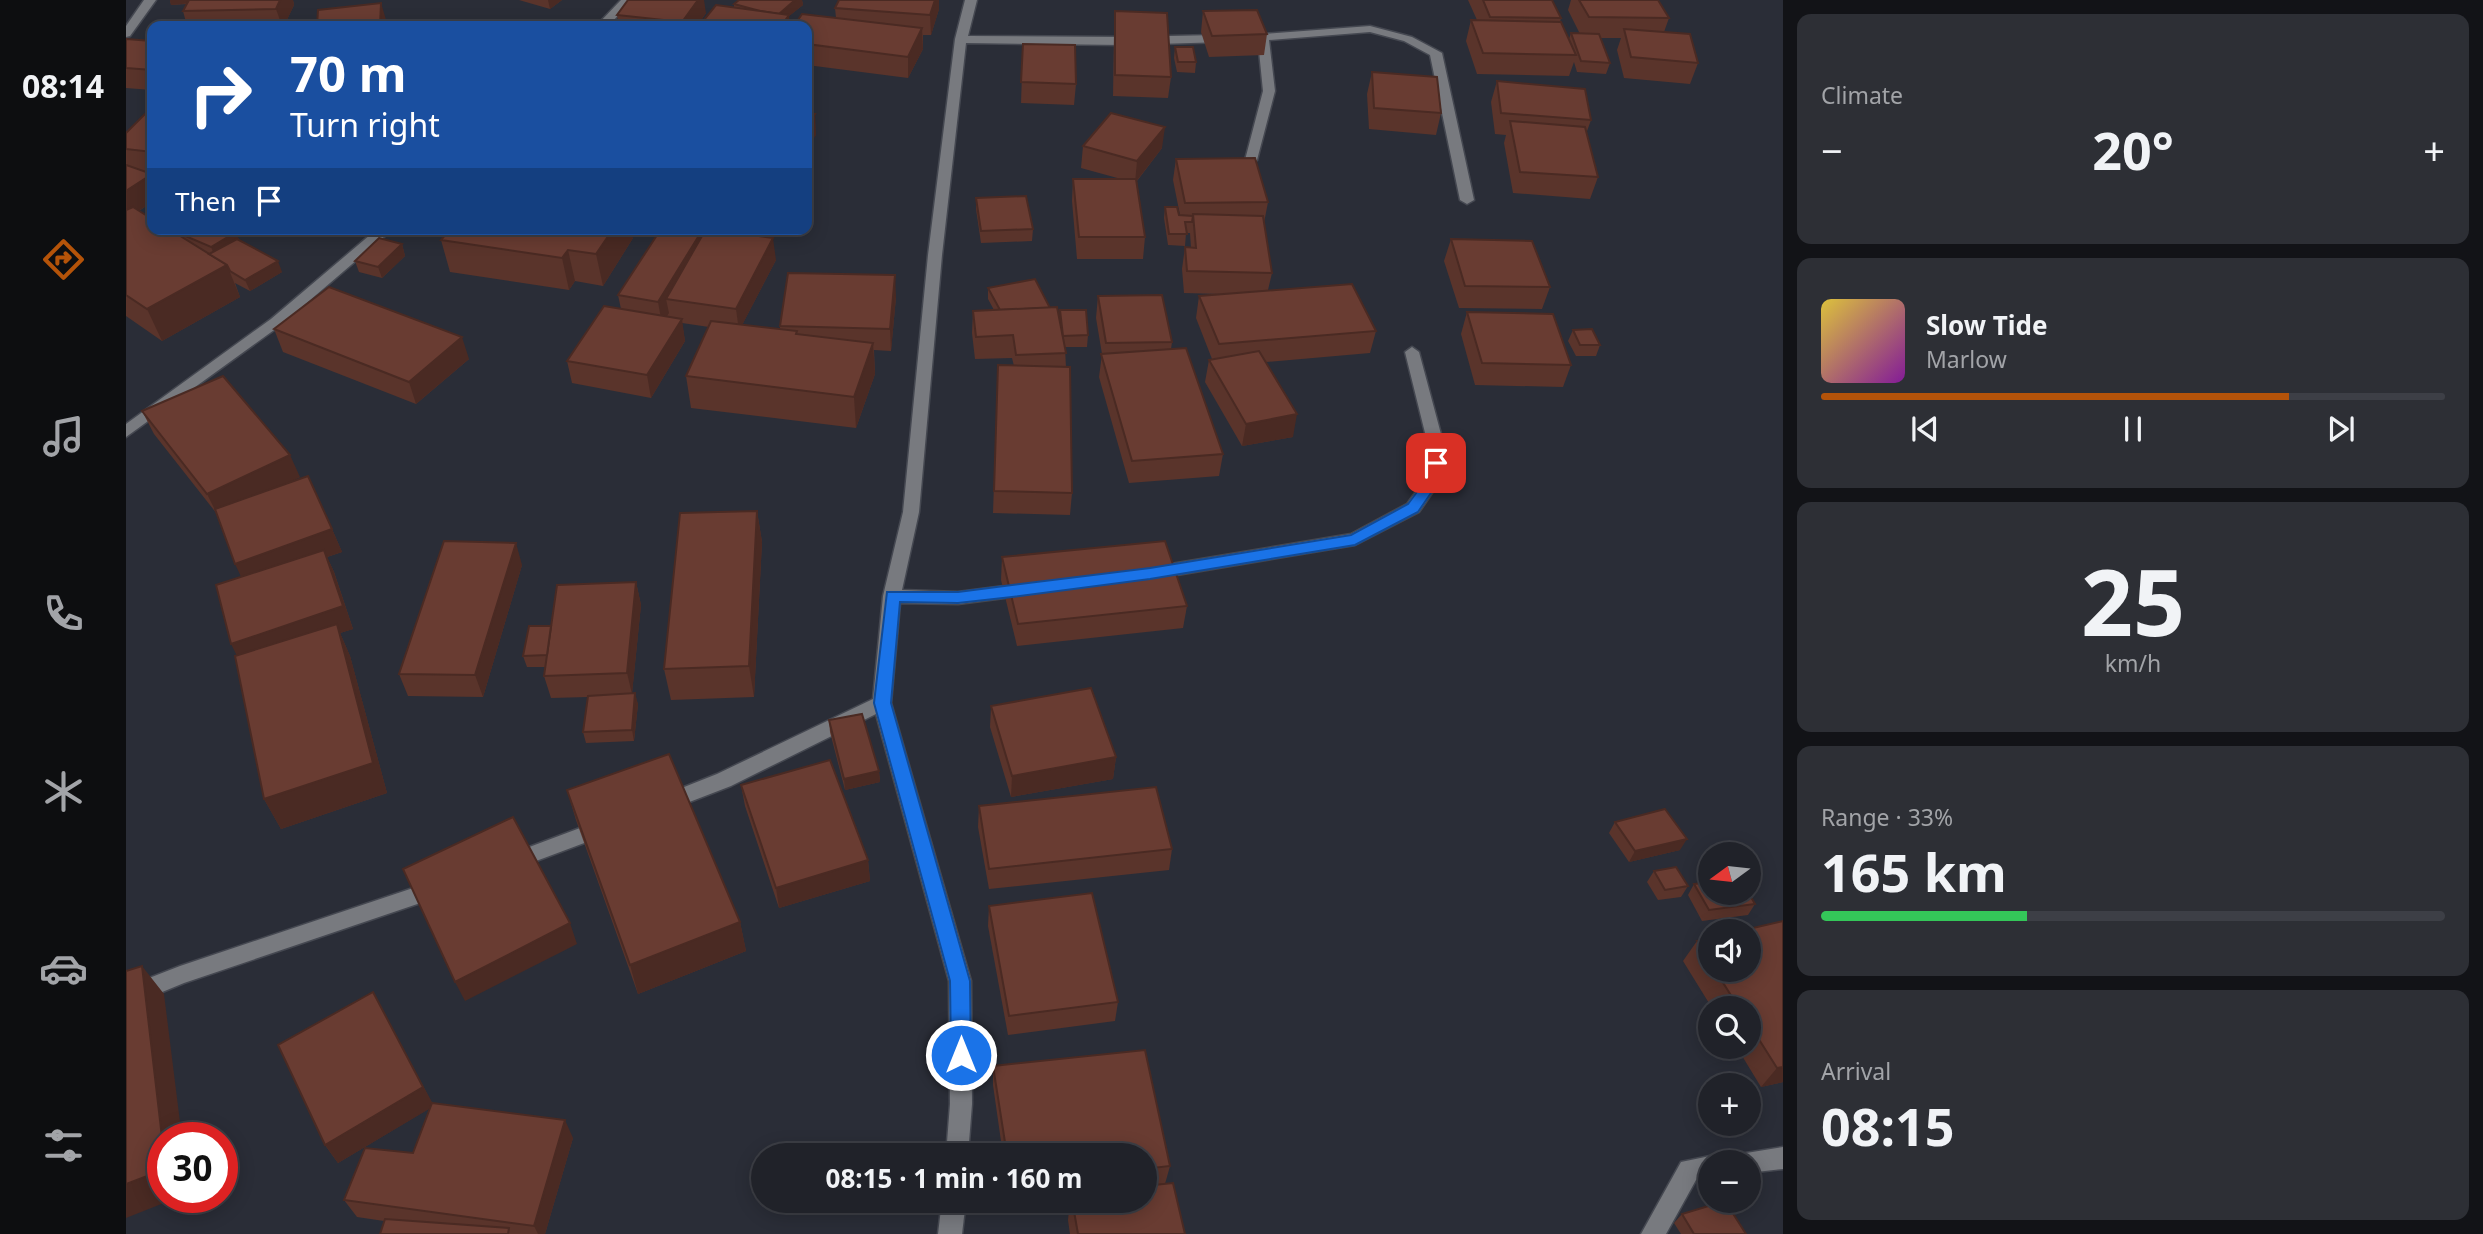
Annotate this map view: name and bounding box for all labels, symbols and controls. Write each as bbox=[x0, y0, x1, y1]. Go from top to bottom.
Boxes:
text: 70 m bbox=[290, 40, 407, 106]
icon: right bbox=[175, 49, 266, 140]
text: 08:14 bbox=[22, 64, 104, 107]
text: Climate bbox=[1821, 79, 1903, 111]
text: Turn right bbox=[290, 103, 440, 146]
text: 20° bbox=[2092, 114, 2174, 185]
text: − bbox=[1821, 124, 1843, 176]
text: + bbox=[2423, 124, 2445, 176]
icon: arrive bbox=[250, 182, 288, 220]
text: Then bbox=[175, 183, 236, 219]
icon: directions bbox=[39, 235, 88, 284]
text: Slow Tide bbox=[1926, 307, 2048, 343]
text: Marlow bbox=[1926, 343, 2007, 375]
icon: previous bbox=[1906, 410, 1944, 448]
icon: pause bbox=[2114, 410, 2152, 448]
icon: next bbox=[2322, 410, 2360, 448]
icon: music bbox=[39, 412, 88, 461]
pin bbox=[1406, 433, 1466, 493]
icon: arrive bbox=[1417, 444, 1455, 482]
text: 25 bbox=[2081, 539, 2185, 663]
icon: phone bbox=[39, 589, 88, 638]
text: km/h bbox=[2105, 647, 2161, 679]
icon: climate bbox=[39, 767, 88, 816]
text: Range · 33% bbox=[1821, 801, 1953, 833]
text: 165 km bbox=[1821, 836, 2007, 907]
north arrow bbox=[1698, 842, 1760, 905]
map controls bbox=[1698, 842, 1761, 1213]
button: sound bbox=[1698, 919, 1761, 982]
icon: car bbox=[39, 944, 88, 993]
button: search bbox=[1698, 996, 1761, 1059]
position arrow bbox=[924, 1018, 998, 1092]
text: Arrival bbox=[1821, 1055, 1891, 1087]
button: + bbox=[1698, 1073, 1761, 1136]
text: 08:15 bbox=[1821, 1090, 1955, 1161]
icon: filters bbox=[39, 1121, 88, 1170]
speed limit sign: 30 bbox=[147, 1122, 238, 1213]
button: − bbox=[1698, 1150, 1761, 1213]
text: 08:15 · 1 min · 160 m bbox=[826, 1160, 1082, 1196]

